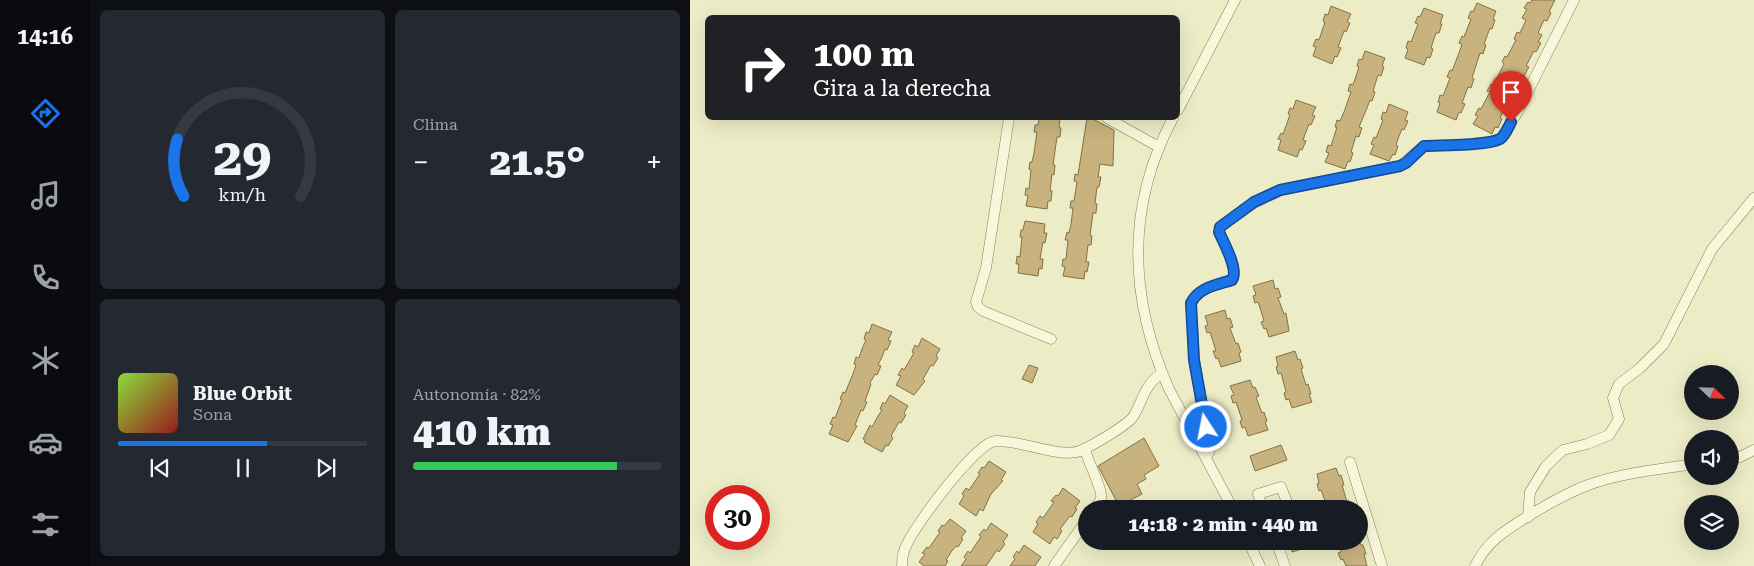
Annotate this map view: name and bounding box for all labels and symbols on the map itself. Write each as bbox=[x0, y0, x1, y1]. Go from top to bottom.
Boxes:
pin bbox=[1490, 71, 1532, 122]
north arrow bbox=[1684, 365, 1739, 420]
position arrow bbox=[1179, 400, 1231, 452]
speed limit sign: 30 bbox=[705, 485, 770, 550]

